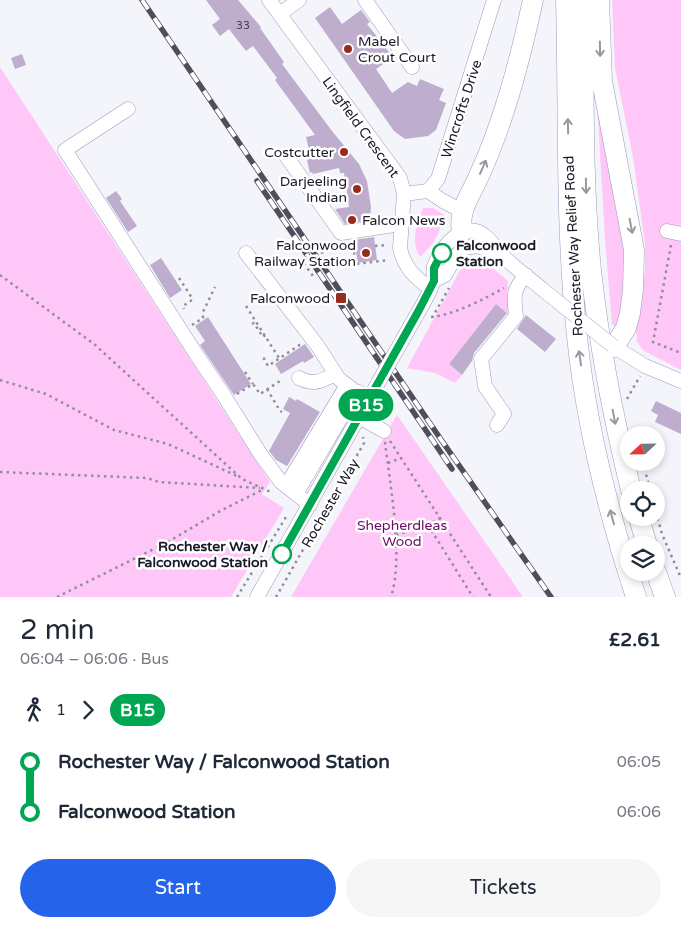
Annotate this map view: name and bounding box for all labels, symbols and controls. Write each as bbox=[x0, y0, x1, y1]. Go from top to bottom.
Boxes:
house number: 33 bbox=[236, 19, 250, 32]
place label: Mabel Crout Court bbox=[358, 33, 437, 66]
one-way arrow bbox=[595, 40, 605, 56]
marker: Mabel Crout Court bbox=[342, 43, 354, 55]
street label: Wincrofts Drive bbox=[438, 58, 485, 161]
street label: Lingfield Crescent bbox=[318, 74, 403, 181]
one-way arrow bbox=[563, 118, 573, 134]
place label: Costcutter bbox=[264, 144, 335, 161]
marker: Costcutter bbox=[338, 146, 350, 158]
street label: Rochester Way Relief Road bbox=[560, 155, 587, 337]
one-way arrow bbox=[478, 160, 488, 175]
place label: Darjeeling Indian bbox=[280, 173, 347, 206]
one-way arrow bbox=[582, 178, 591, 194]
marker: Darjeeling Indian bbox=[351, 183, 363, 195]
place label: Falcon News bbox=[362, 212, 446, 229]
marker: Falcon News bbox=[346, 214, 358, 226]
one-way arrow bbox=[627, 217, 636, 233]
place label: Falconwood Railway Station bbox=[254, 237, 356, 270]
place label: Falconwood Station bbox=[456, 237, 536, 270]
marker: Falconwood Station bbox=[432, 243, 452, 263]
marker: Falconwood Railway Station bbox=[360, 247, 372, 259]
place label: Falconwood bbox=[250, 290, 330, 307]
marker: Falconwood bbox=[334, 291, 348, 305]
one-way arrow bbox=[574, 350, 584, 366]
line badge: B15 bbox=[337, 389, 395, 421]
text: B15 bbox=[348, 394, 384, 416]
one-way arrow bbox=[610, 408, 619, 424]
north arrow bbox=[620, 426, 665, 471]
map controls bbox=[620, 426, 665, 581]
street label: Rochester Way bbox=[298, 455, 363, 551]
button: locate bbox=[620, 481, 665, 526]
one-way arrow bbox=[606, 509, 616, 525]
park label: Shepherdleas Wood bbox=[357, 517, 447, 550]
button: layers bbox=[620, 536, 665, 581]
place label: Rochester Way / Falconwood Station bbox=[137, 538, 268, 571]
marker: Rochester Way / Falconwood Station bbox=[272, 544, 292, 564]
text: 2 min bbox=[20, 613, 95, 647]
text: £2.61 bbox=[609, 629, 661, 651]
text: 06:04 – 06:06 · Bus bbox=[20, 649, 169, 669]
icon: walk bbox=[20, 696, 48, 724]
icon: forward bbox=[74, 696, 102, 724]
text: B15 bbox=[120, 699, 155, 721]
text: 1 bbox=[56, 700, 66, 720]
text: Rochester Way / Falconwood Station bbox=[58, 751, 390, 773]
text: 06:05 bbox=[617, 752, 661, 772]
text: Falconwood Station bbox=[58, 801, 236, 823]
text: 06:06 bbox=[617, 802, 661, 822]
button: Start bbox=[20, 859, 336, 917]
button: Tickets bbox=[346, 859, 661, 917]

